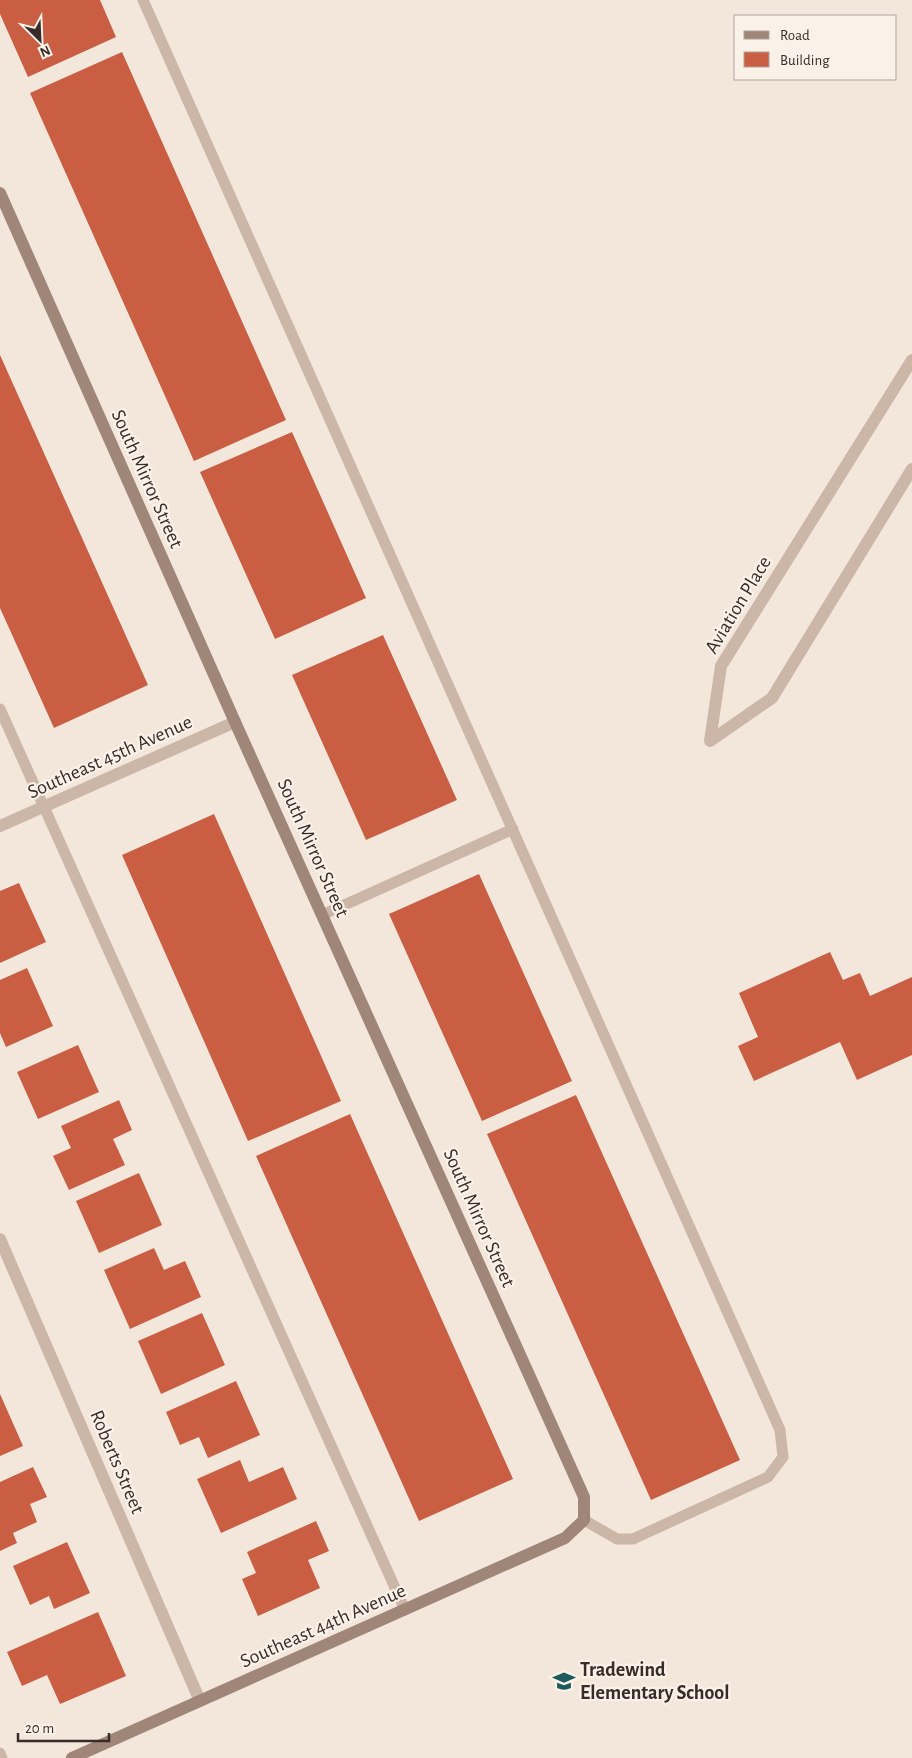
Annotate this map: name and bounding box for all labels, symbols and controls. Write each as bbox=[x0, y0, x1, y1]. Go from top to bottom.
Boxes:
north arrow bbox=[15, 15, 65, 65]
legend bbox=[734, 15, 897, 80]
text: Road bbox=[780, 28, 810, 43]
text: N bbox=[38, 43, 52, 59]
text: Building bbox=[780, 53, 830, 68]
street label: South Mirror Street bbox=[108, 407, 187, 552]
street label: Aviation Place bbox=[701, 553, 775, 657]
street label: Southeast 45th Avenue bbox=[25, 712, 195, 802]
street label: South Mirror Street bbox=[274, 776, 353, 921]
street label: South Mirror Street bbox=[440, 1146, 519, 1291]
street label: Roberts Street bbox=[86, 1407, 148, 1517]
street label: Southeast 44th Avenue bbox=[237, 1580, 409, 1672]
place label: Tradewind Elementary School bbox=[580, 1660, 729, 1703]
school or university icon: Tradewind Elementary School bbox=[551, 1668, 577, 1694]
scale bar bbox=[18, 1710, 109, 1742]
text: 20 m bbox=[25, 1721, 54, 1736]

